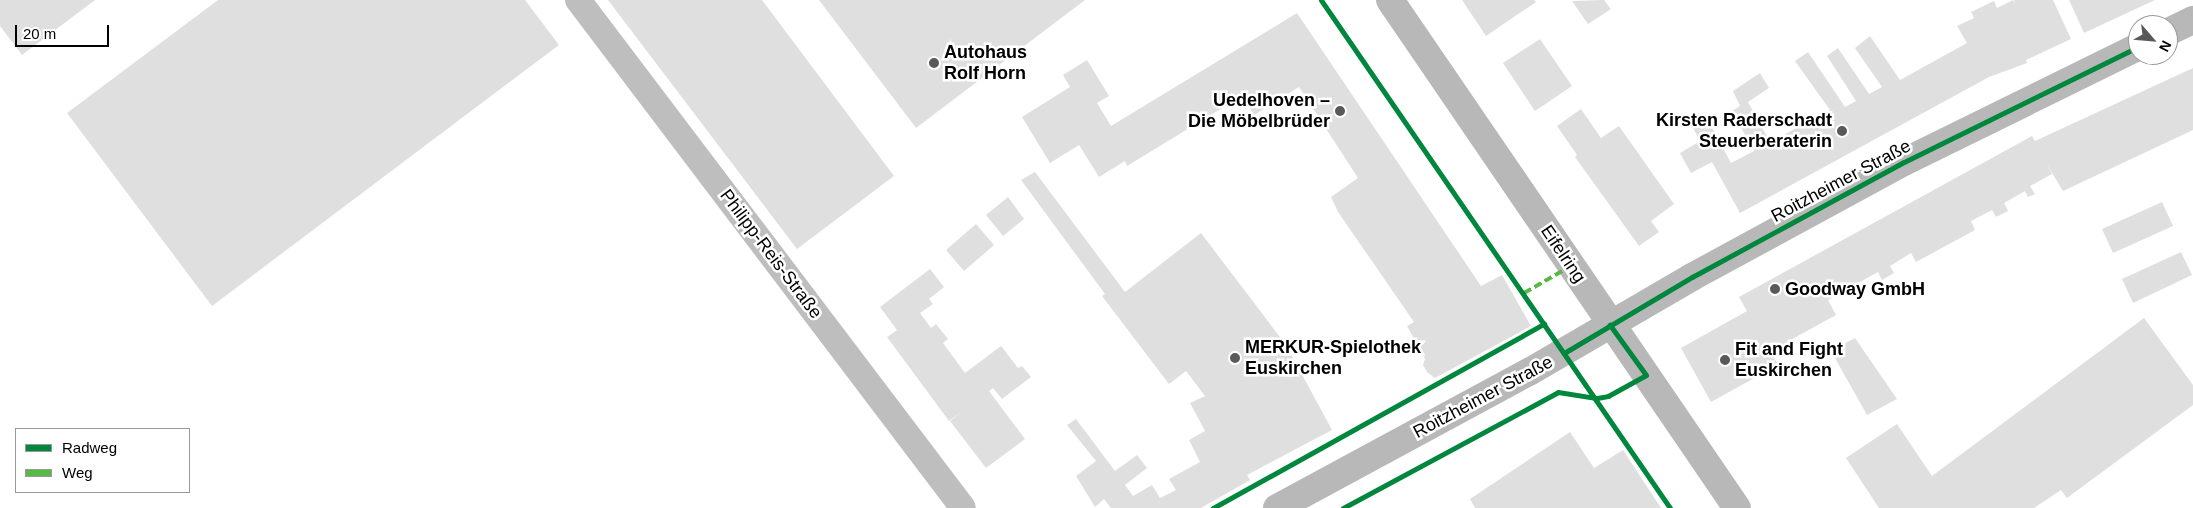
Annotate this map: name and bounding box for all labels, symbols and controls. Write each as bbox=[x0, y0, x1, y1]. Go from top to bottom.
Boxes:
scale bar bbox=[18, 15, 111, 47]
north arrow bbox=[2128, 15, 2178, 65]
text: 20 m bbox=[23, 25, 56, 42]
text: N bbox=[2156, 38, 2175, 54]
place label: Autohaus Rolf Horn bbox=[944, 42, 1027, 84]
marker: Autohaus Rolf Horn bbox=[928, 57, 940, 69]
place label: Uedelhoven – Die Möbelbrüder bbox=[1188, 90, 1330, 132]
marker: Uedelhoven – Die Möbelbrüder bbox=[1334, 105, 1346, 117]
place label: Kirsten Raderschadt Steuerberaterin bbox=[1656, 110, 1832, 152]
marker: Kirsten Raderschadt Steuerberaterin bbox=[1836, 125, 1848, 137]
street label: Roitzheimer Straße bbox=[1767, 135, 1915, 227]
street label: Philipp-Reis-Straße bbox=[715, 185, 827, 323]
street label: Eifelring bbox=[1536, 221, 1590, 287]
place label: Goodway GmbH bbox=[1785, 278, 1925, 300]
marker: Goodway GmbH bbox=[1769, 283, 1781, 295]
place label: MERKUR-Spielothek Euskirchen bbox=[1245, 337, 1421, 379]
place label: Fit and Fight Euskirchen bbox=[1735, 339, 1843, 382]
street label: Roitzheimer Straße bbox=[1409, 351, 1557, 443]
marker: MERKUR-Spielothek Euskirchen bbox=[1229, 352, 1241, 364]
marker: Fit and Fight Euskirchen bbox=[1719, 354, 1731, 366]
legend bbox=[15, 428, 190, 493]
text: Radweg bbox=[62, 439, 117, 456]
text: Weg bbox=[62, 464, 93, 481]

